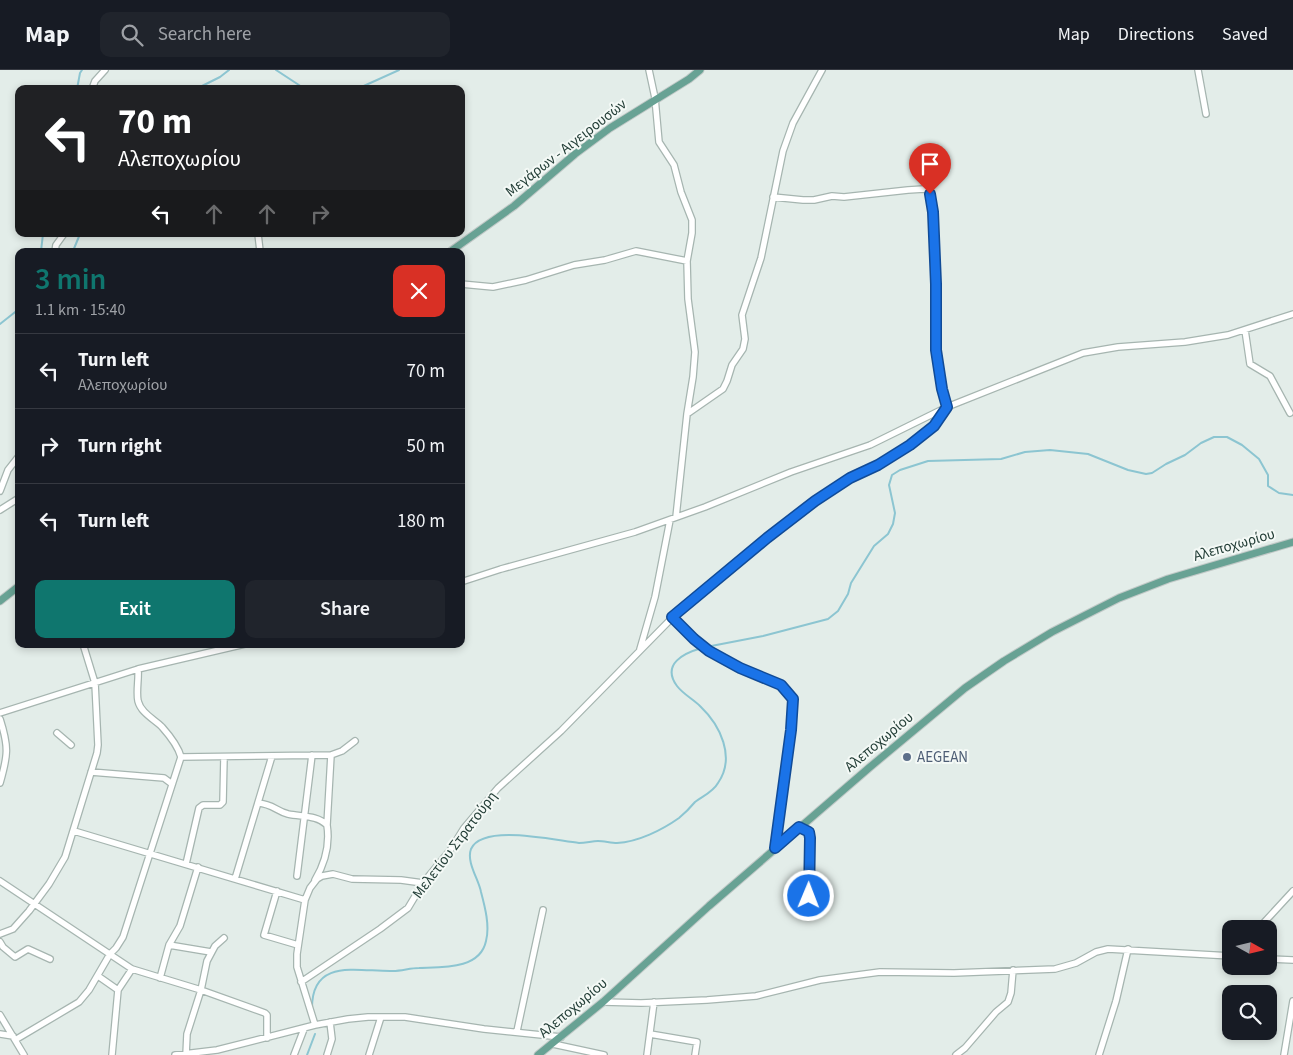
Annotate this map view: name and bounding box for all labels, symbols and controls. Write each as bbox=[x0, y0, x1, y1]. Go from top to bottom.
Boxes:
search box bbox=[100, 12, 450, 57]
text: Map bbox=[25, 17, 70, 52]
icon: search bbox=[118, 21, 146, 49]
text: Search here bbox=[158, 21, 251, 48]
text: Map bbox=[1058, 22, 1090, 47]
text: Directions bbox=[1118, 22, 1194, 47]
text: Saved bbox=[1222, 22, 1268, 47]
street label: Μεγάρων - Αιγειρουσών bbox=[501, 94, 631, 202]
text: 70 m bbox=[118, 97, 192, 147]
icon: left bbox=[35, 105, 100, 170]
text: Αλεποχωρίου bbox=[118, 143, 241, 175]
pin bbox=[909, 143, 951, 194]
icon: arrive bbox=[916, 150, 944, 178]
icon: left bbox=[147, 200, 175, 228]
icon: ahead bbox=[200, 200, 228, 228]
icon: ahead bbox=[253, 200, 281, 228]
icon: right bbox=[306, 200, 334, 228]
text: 3 min bbox=[35, 258, 106, 301]
button: close bbox=[393, 265, 445, 317]
text: 1.1 km · 15:40 bbox=[35, 299, 125, 321]
text: Turn left bbox=[78, 347, 149, 374]
icon: left bbox=[35, 357, 63, 385]
text: 70 m bbox=[407, 358, 445, 385]
text: Αλεποχωρίου bbox=[78, 374, 167, 396]
icon: right bbox=[35, 432, 63, 460]
text: Turn right bbox=[78, 433, 162, 460]
text: 50 m bbox=[407, 433, 445, 460]
icon: left bbox=[35, 507, 63, 535]
text: Turn left bbox=[78, 508, 149, 535]
text: 180 m bbox=[397, 508, 445, 535]
street label: Αλεποχωρίου bbox=[1191, 523, 1277, 567]
button: Exit bbox=[35, 580, 235, 638]
button: Share bbox=[245, 580, 445, 638]
street label: Αλεποχωρίου bbox=[840, 707, 918, 777]
place label: AEGEAN bbox=[917, 747, 968, 768]
marker: AEGEAN bbox=[901, 751, 913, 763]
street label: Μελετίου Στρατούρη bbox=[408, 787, 502, 903]
position arrow bbox=[782, 869, 834, 921]
north arrow bbox=[1222, 920, 1278, 975]
map controls bbox=[1222, 920, 1277, 1040]
street label: Αλεποχωρίου bbox=[534, 973, 612, 1043]
button: search bbox=[1222, 985, 1277, 1040]

